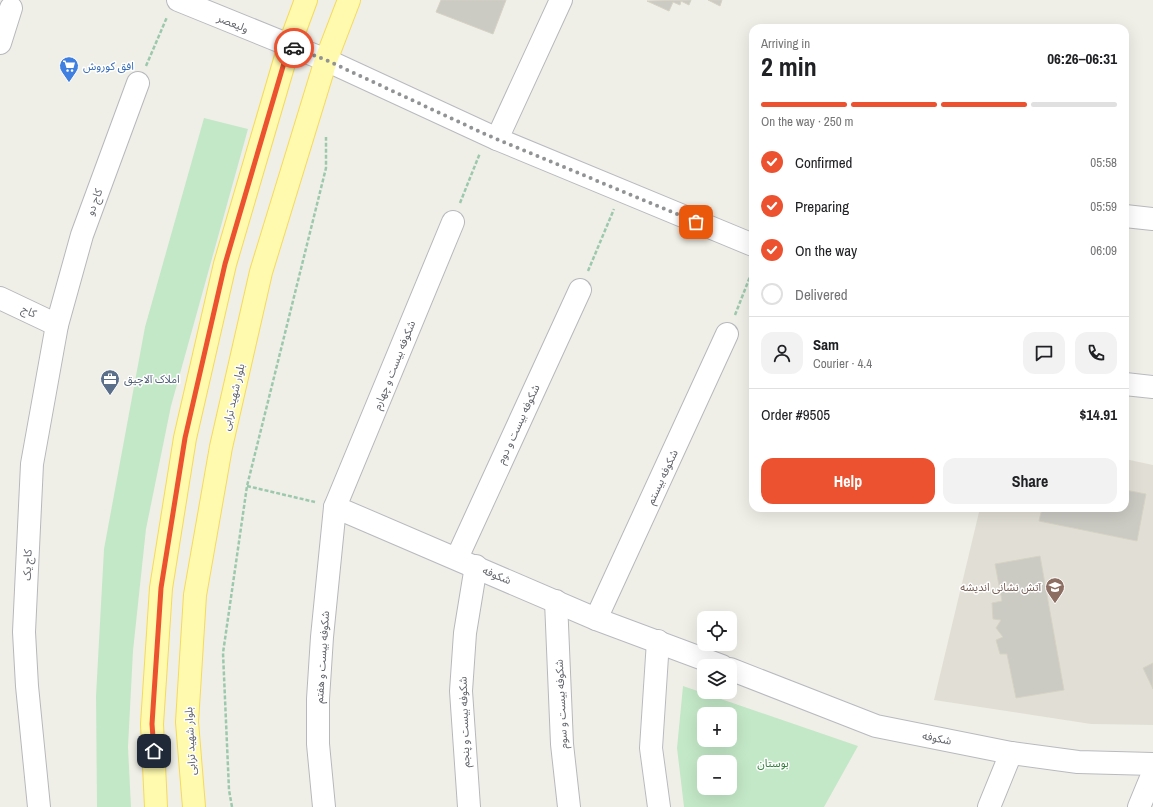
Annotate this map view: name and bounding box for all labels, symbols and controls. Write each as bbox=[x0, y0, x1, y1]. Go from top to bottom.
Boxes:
street label: ولیعصر bbox=[214, 10, 251, 36]
courier bbox=[274, 28, 314, 68]
text: Arriving in bbox=[761, 35, 810, 52]
icon: car bbox=[283, 37, 305, 59]
text: 06:26–06:31 bbox=[1047, 48, 1117, 69]
text: 2 min bbox=[761, 49, 817, 84]
supermarket icon: افق کوروش bbox=[58, 55, 80, 83]
place label: افق کوروش bbox=[83, 59, 134, 73]
text: On the way · 250 m bbox=[761, 113, 853, 130]
icon: check bbox=[761, 151, 783, 173]
text: Confirmed bbox=[795, 152, 852, 173]
text: 05:58 bbox=[1090, 154, 1117, 171]
street label: کاج دو bbox=[83, 186, 106, 218]
icon: check bbox=[761, 195, 783, 217]
text: Preparing bbox=[795, 196, 849, 217]
text: 05:59 bbox=[1090, 198, 1117, 215]
pin bbox=[679, 205, 713, 239]
icon: bag bbox=[685, 211, 707, 233]
icon: check bbox=[761, 239, 783, 261]
text: On the way bbox=[795, 240, 857, 261]
text: 06:09 bbox=[1090, 242, 1117, 259]
text: Delivered bbox=[795, 284, 848, 305]
street label: کاج bbox=[19, 302, 39, 322]
street label: شکوفه بیست و چهارم bbox=[370, 318, 419, 412]
button: person bbox=[761, 332, 803, 374]
button: chat bbox=[1023, 332, 1065, 374]
button: phone bbox=[1075, 332, 1117, 374]
text: Sam bbox=[813, 334, 839, 355]
text: Courier · 4.4 bbox=[813, 355, 872, 372]
street label: بلوار شهید ترابی bbox=[218, 362, 248, 432]
office icon: املاک آلاچیق bbox=[99, 368, 121, 396]
place label: املاک آلاچیق bbox=[124, 372, 180, 387]
street label: شکوفه بیست و دوم bbox=[493, 382, 544, 466]
text: Order #9505 bbox=[761, 404, 830, 425]
text: $14.91 bbox=[1079, 404, 1117, 425]
street label: شکوفه بیستم bbox=[643, 447, 683, 507]
button: Help bbox=[761, 458, 935, 504]
button: Share bbox=[943, 458, 1117, 504]
street label: کاج یک bbox=[19, 549, 36, 581]
street label: شکوفه bbox=[481, 563, 514, 587]
school or university icon: آتش نشانی اندیشه bbox=[1044, 576, 1066, 604]
place label: آتش نشانی اندیشه bbox=[960, 580, 1042, 594]
street label: شکوفه بیست و هفتم bbox=[312, 610, 334, 704]
map controls bbox=[697, 611, 737, 795]
button: locate bbox=[697, 611, 737, 651]
street label: شکوفه بیست و سوم bbox=[552, 658, 571, 749]
button: layers bbox=[697, 659, 737, 699]
street label: شکوفه بیست و پنجم bbox=[455, 676, 475, 768]
street label: بلوار شهید ترابی bbox=[181, 706, 199, 775]
button: + bbox=[697, 707, 737, 747]
street label: شکوفه bbox=[921, 728, 953, 748]
pin bbox=[137, 734, 171, 768]
icon: home bbox=[143, 740, 165, 762]
button: − bbox=[697, 755, 737, 795]
park label: بوستان bbox=[757, 756, 789, 770]

